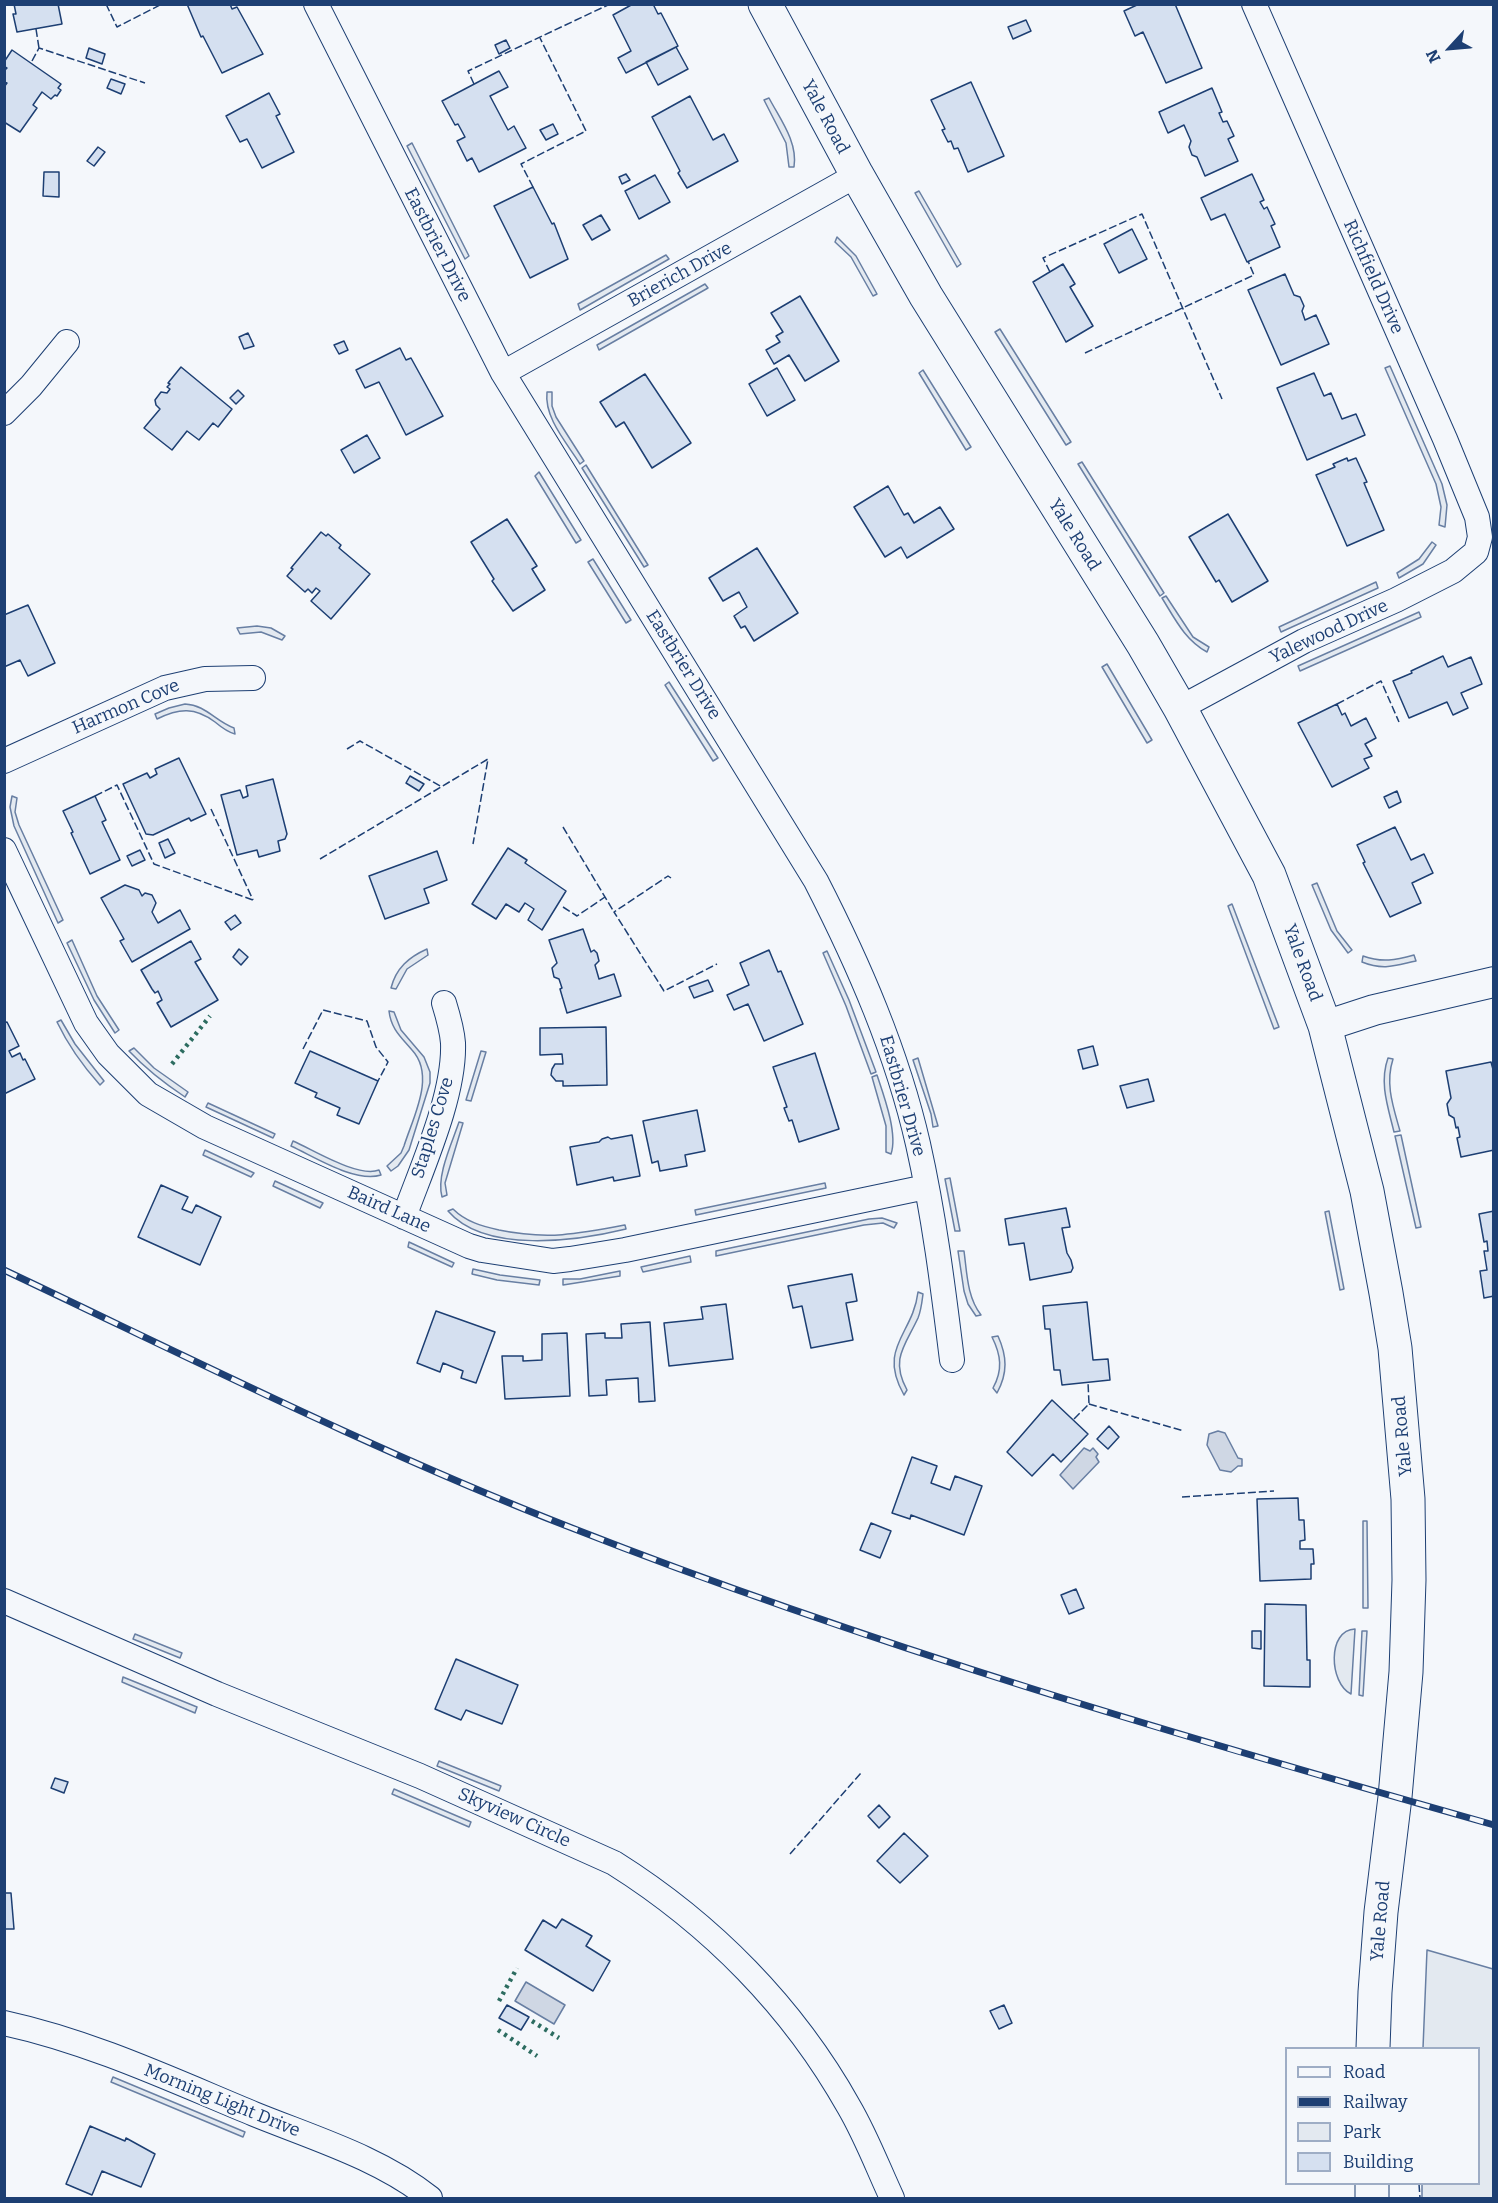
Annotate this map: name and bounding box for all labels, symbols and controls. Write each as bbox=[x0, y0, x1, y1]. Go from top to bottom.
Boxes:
north arrow bbox=[1420, 18, 1480, 78]
text: N bbox=[1422, 46, 1445, 66]
street label: Yale Road bbox=[797, 76, 853, 158]
street label: Eastbrier Drive bbox=[399, 184, 475, 306]
street label: Richfield Drive bbox=[1338, 217, 1408, 337]
street label: Brierich Drive bbox=[624, 238, 736, 312]
street label: Yale Road bbox=[1043, 495, 1105, 575]
street label: Yalewood Drive bbox=[1267, 595, 1391, 669]
street label: Eastbrier Drive bbox=[641, 606, 725, 724]
street label: Harmon Cove bbox=[69, 675, 183, 739]
street label: Yale Road bbox=[1278, 921, 1326, 1005]
street label: Eastbrier Drive bbox=[874, 1033, 930, 1159]
street label: Staples Cove bbox=[407, 1075, 459, 1181]
street label: Baird Lane bbox=[344, 1182, 434, 1238]
street label: Yale Road bbox=[1389, 1395, 1417, 1477]
street label: Skyview Circle bbox=[454, 1784, 574, 1852]
street label: Yale Road bbox=[1367, 1880, 1395, 1962]
legend bbox=[1285, 2047, 1480, 2185]
street label: Morning Light Drive bbox=[141, 2060, 303, 2142]
text: Road bbox=[1343, 2061, 1385, 2083]
text: Railway bbox=[1343, 2091, 1407, 2113]
text: Park bbox=[1343, 2121, 1381, 2143]
text: Building bbox=[1343, 2151, 1414, 2173]

